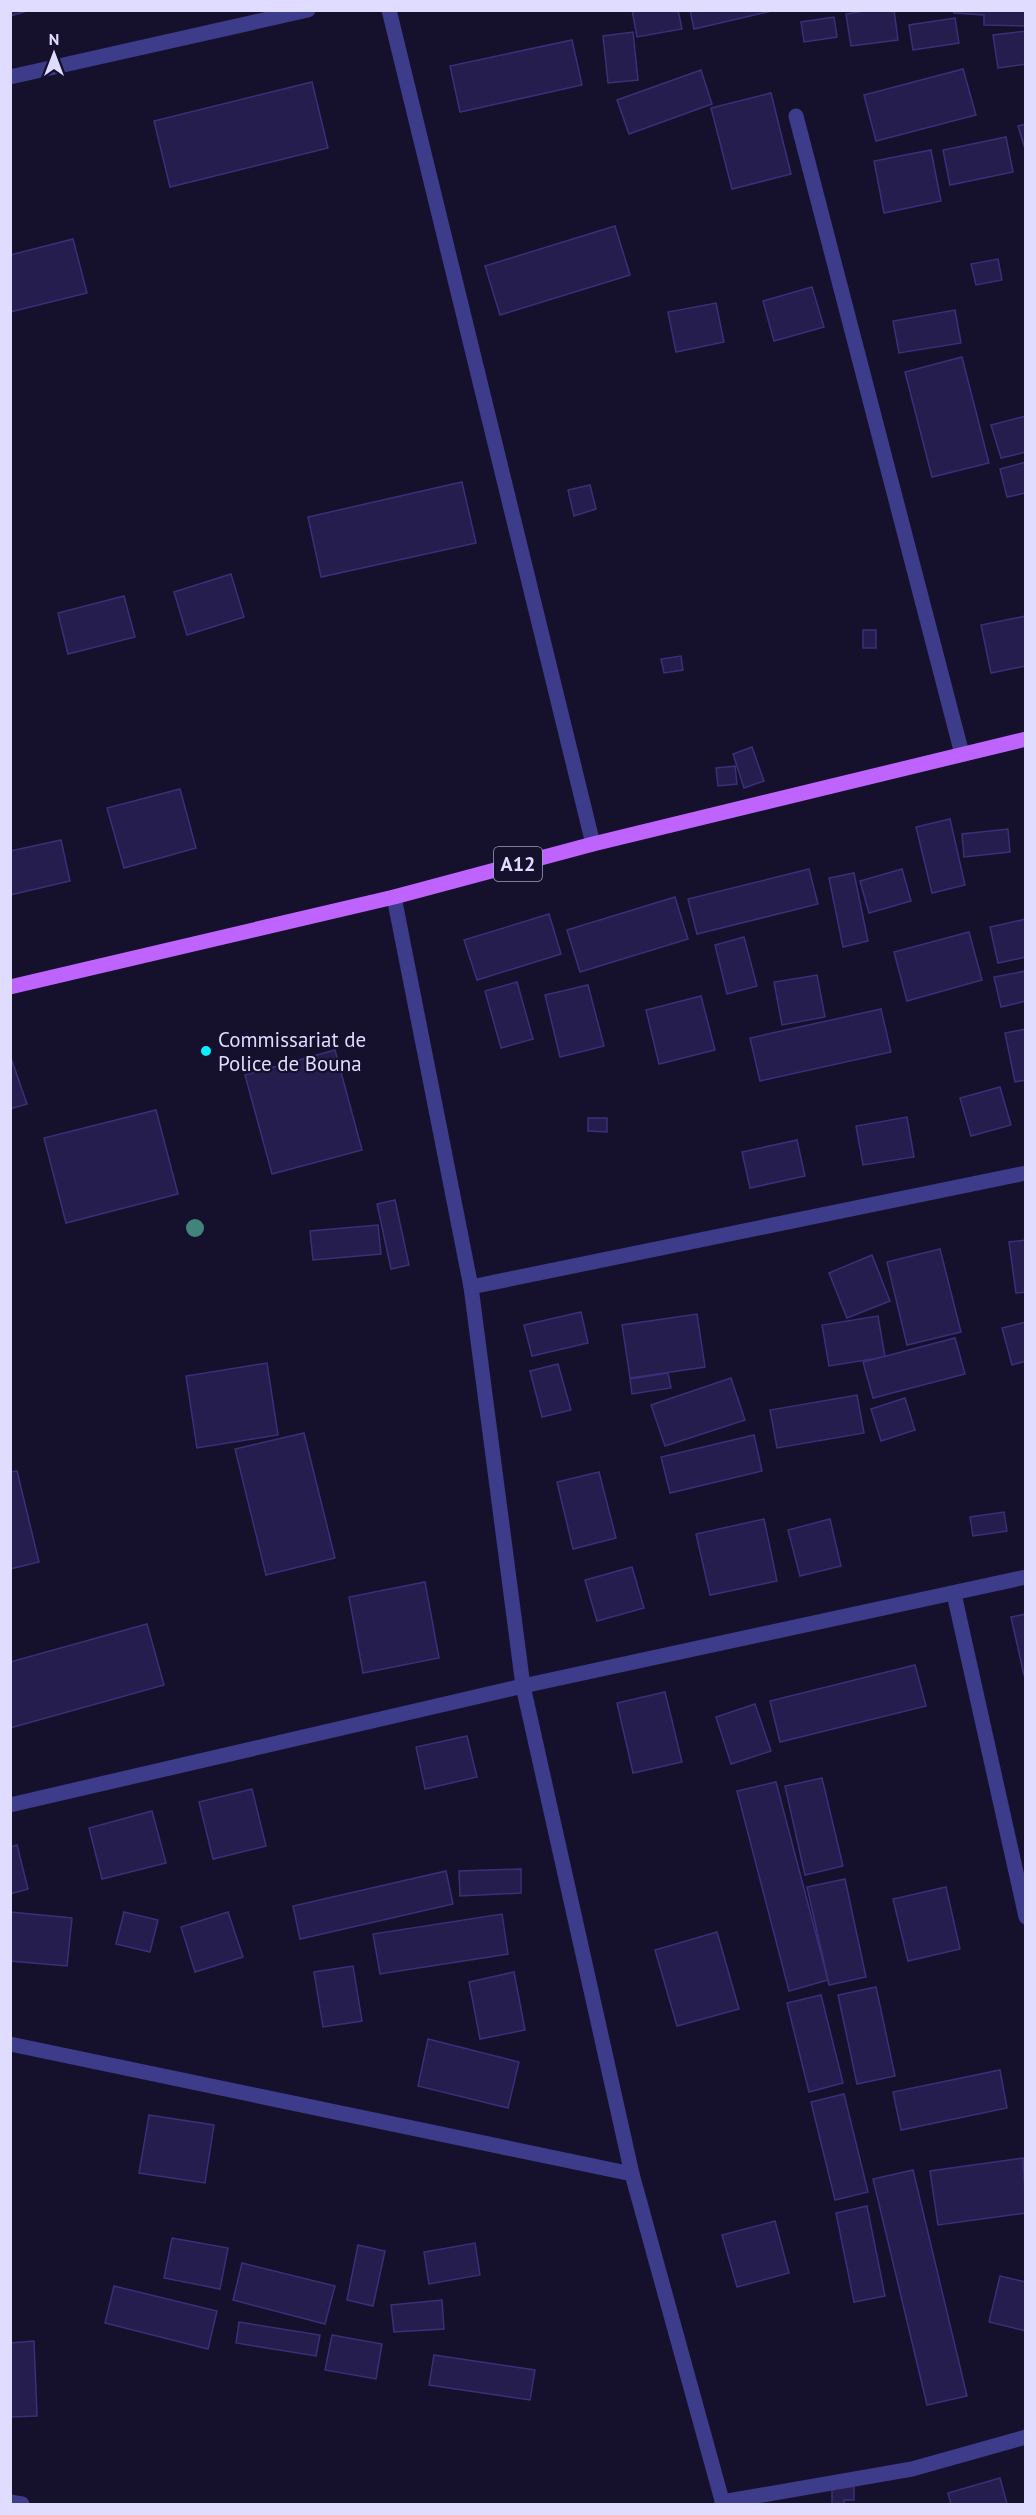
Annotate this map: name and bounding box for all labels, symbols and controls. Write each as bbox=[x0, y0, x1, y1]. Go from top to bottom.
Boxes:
north arrow bbox=[24, 24, 84, 84]
text: N bbox=[49, 29, 59, 49]
road number: A12 bbox=[494, 847, 542, 881]
place label: Commissariat de Police de Bouna bbox=[218, 1026, 366, 1077]
marker: Commissariat de Police de Bouna bbox=[199, 1044, 213, 1058]

